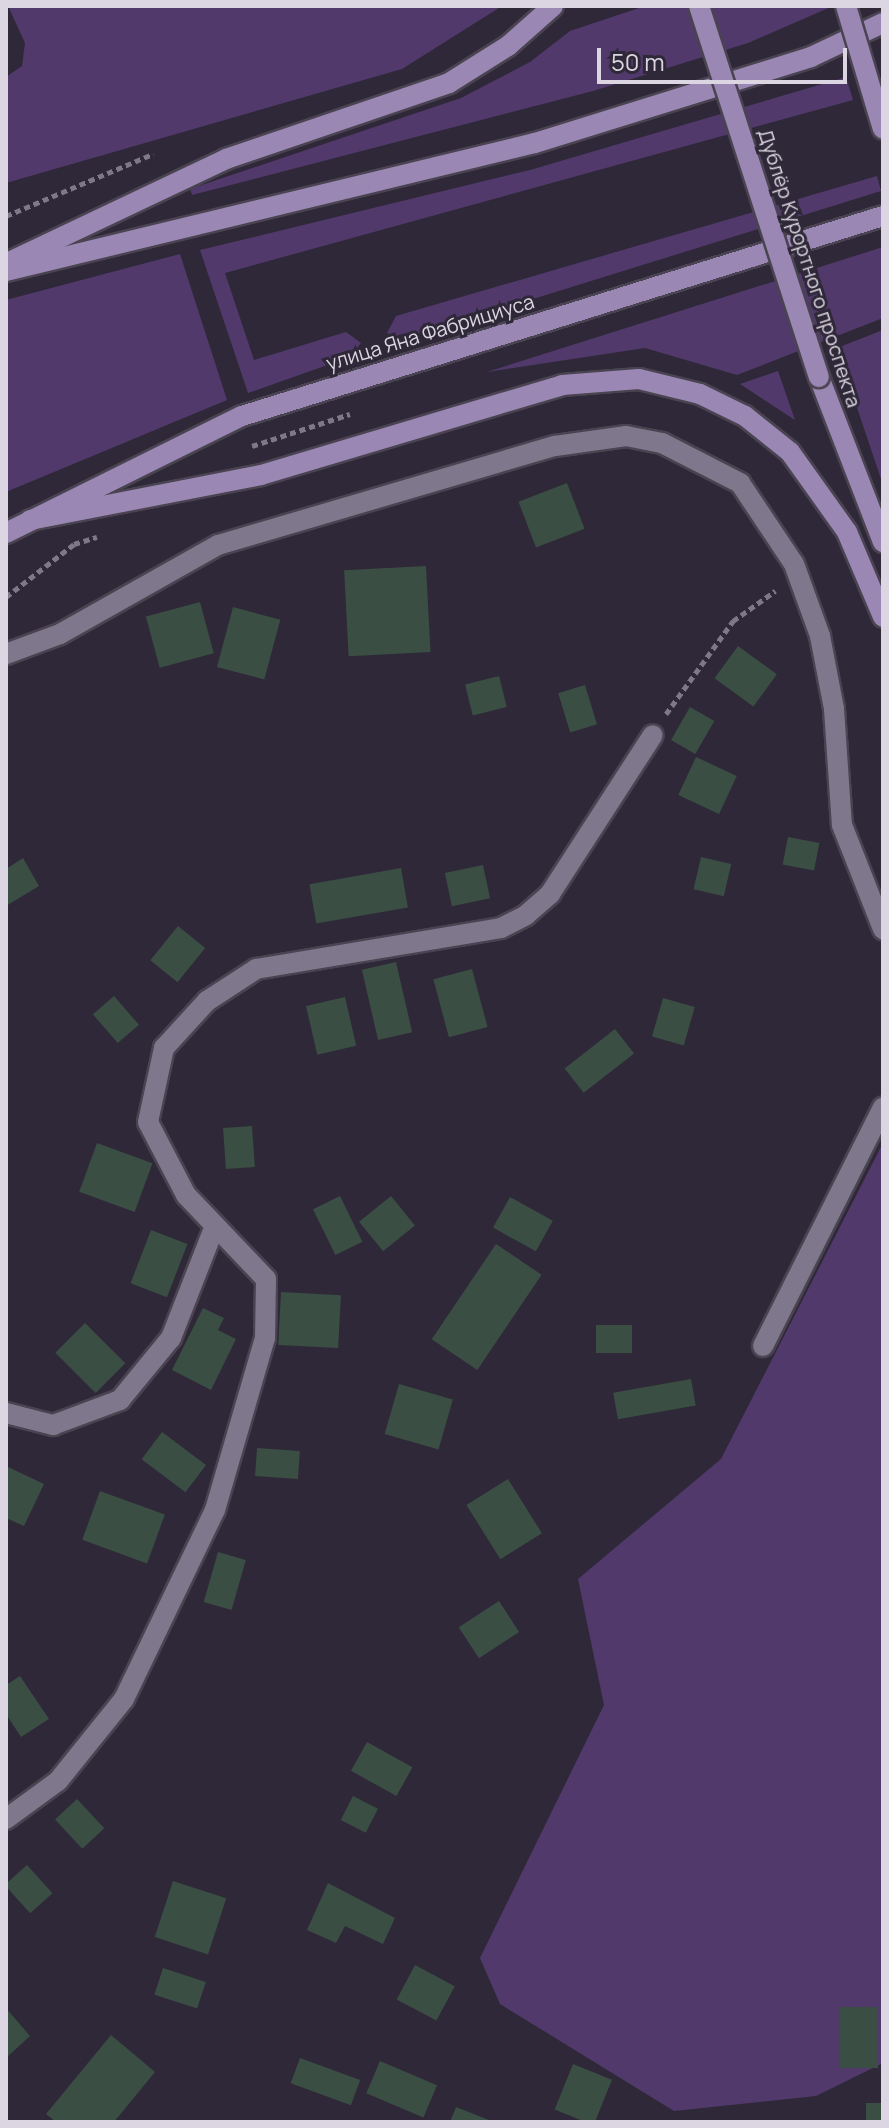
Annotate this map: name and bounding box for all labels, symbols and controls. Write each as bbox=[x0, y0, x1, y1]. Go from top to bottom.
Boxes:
scale bar bbox=[601, 32, 851, 82]
text: 50 m bbox=[611, 45, 665, 78]
street label: Дублёр Курортного проспекта bbox=[754, 126, 866, 410]
street label: улица Яна Фабрициуса bbox=[323, 289, 537, 375]

